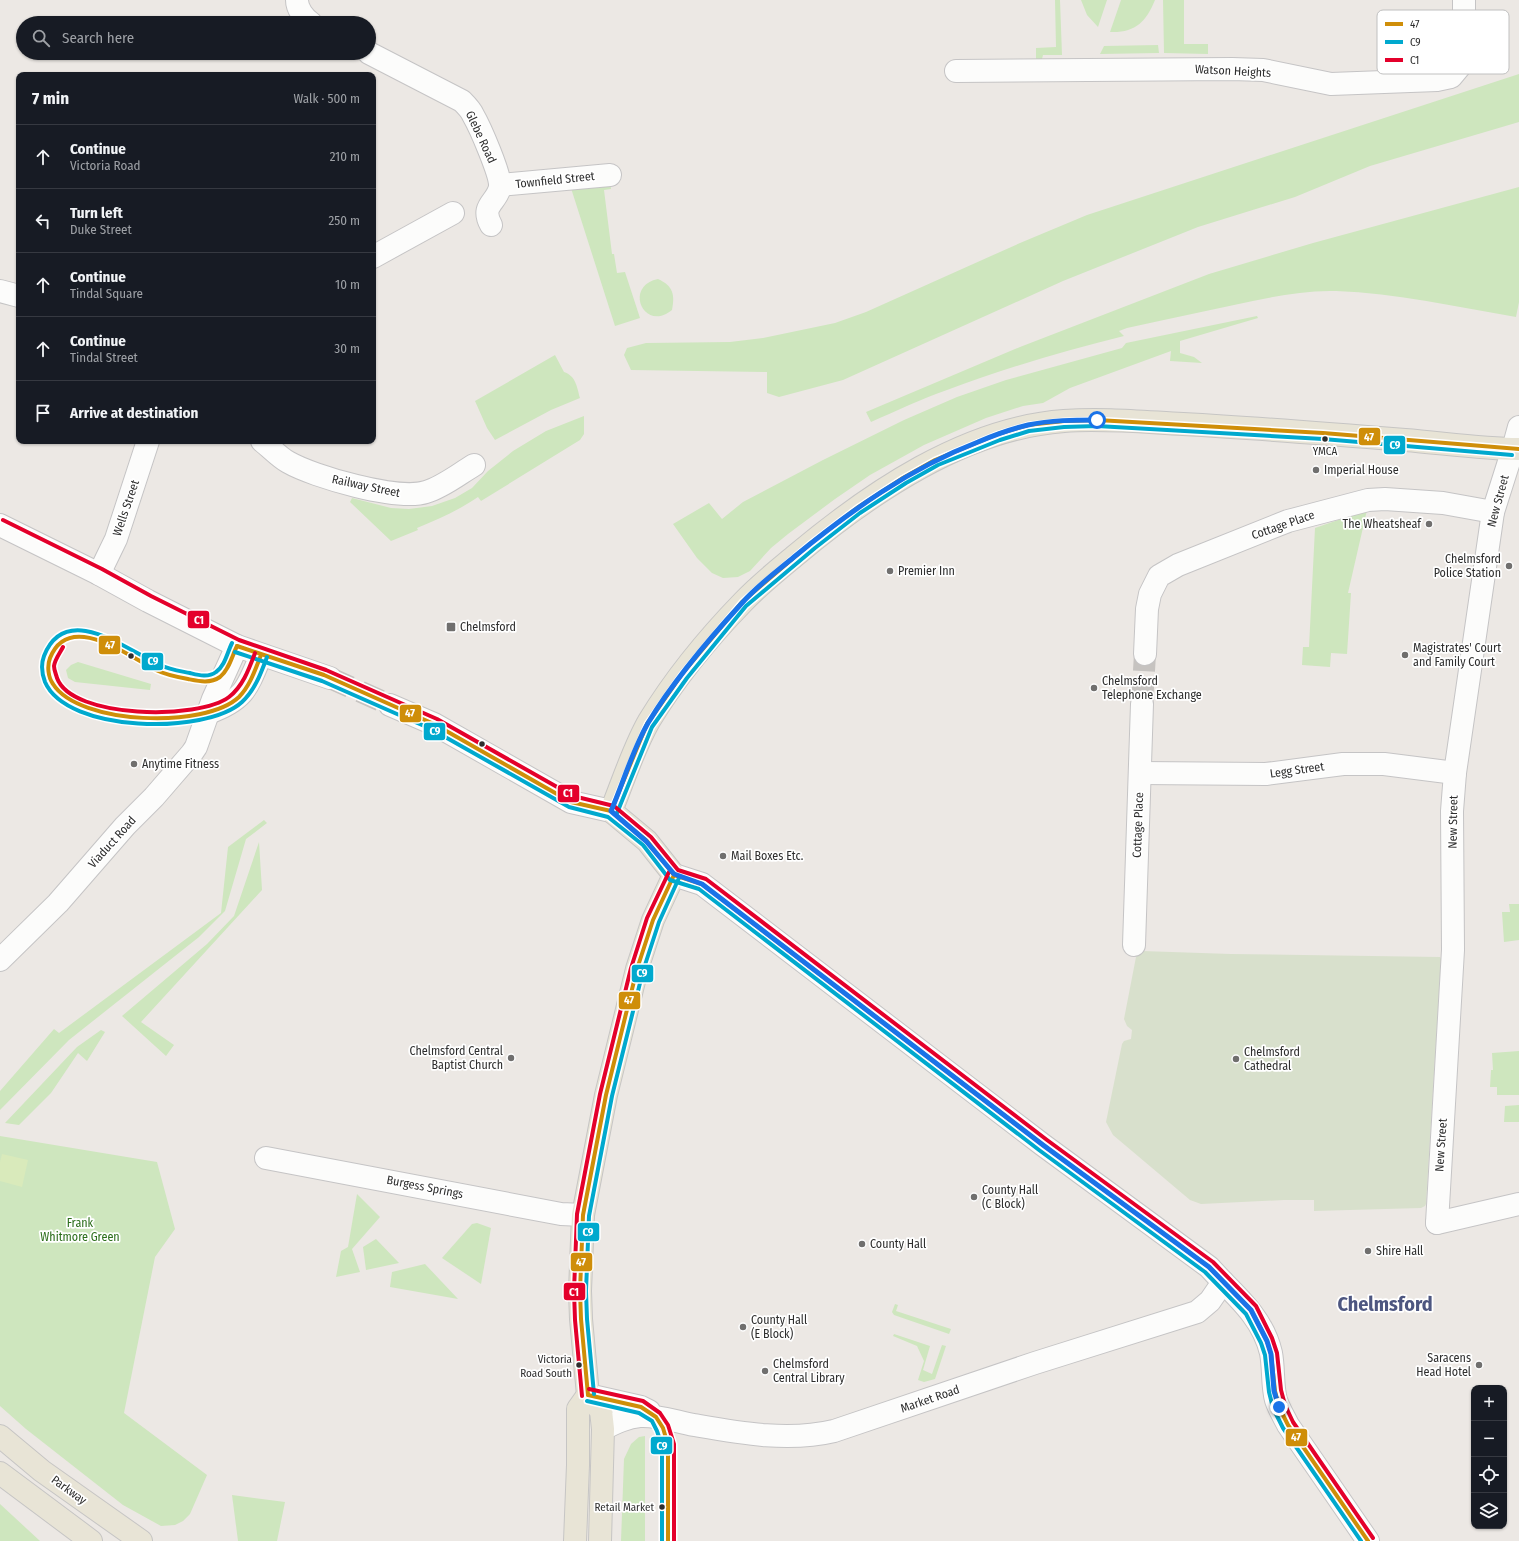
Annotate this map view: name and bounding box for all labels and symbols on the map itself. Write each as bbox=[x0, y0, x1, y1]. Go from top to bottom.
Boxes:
legend bbox=[1377, 10, 1509, 74]
text: 47 bbox=[1410, 18, 1420, 31]
text: C9 bbox=[1410, 36, 1421, 49]
text: C1 bbox=[1410, 54, 1419, 67]
street label: Watson Heights bbox=[1195, 62, 1271, 80]
street label: Glebe Road bbox=[463, 109, 499, 165]
street label: Townfield Street bbox=[515, 169, 595, 191]
route start bbox=[1088, 411, 1106, 429]
line badge: 47 bbox=[1358, 427, 1381, 446]
text: 47 bbox=[1364, 431, 1374, 444]
marker: YMCA bbox=[1320, 434, 1330, 444]
line badge: C9 bbox=[1383, 435, 1406, 455]
text: C9 bbox=[1389, 439, 1401, 452]
place label: YMCA bbox=[1313, 445, 1337, 458]
place label: Imperial House bbox=[1324, 463, 1399, 477]
marker: Imperial House bbox=[1311, 465, 1321, 475]
street label: Railway Street bbox=[331, 472, 402, 500]
street label: New Street bbox=[1484, 473, 1512, 529]
street label: Wells Street bbox=[110, 478, 142, 538]
street label: Cottage Place bbox=[1250, 508, 1316, 542]
place label: The Wheatsheaf bbox=[1343, 517, 1422, 531]
marker: The Wheatsheaf bbox=[1424, 519, 1434, 529]
place label: Chelmsford Police Station bbox=[1434, 552, 1501, 580]
marker: Chelmsford Police Station bbox=[1504, 561, 1514, 571]
place label: Premier Inn bbox=[898, 564, 955, 578]
marker: Premier Inn bbox=[885, 566, 895, 576]
line badge: C1 bbox=[187, 610, 210, 629]
text: C1 bbox=[194, 614, 204, 627]
place label: Chelmsford bbox=[460, 620, 516, 634]
marker: Chelmsford bbox=[445, 621, 457, 633]
line badge: 47 bbox=[98, 635, 121, 655]
text: 47 bbox=[105, 639, 115, 652]
place label: Magistrates' Court and Family Court bbox=[1413, 641, 1501, 669]
marker: Magistrates' Court and Family Court bbox=[1400, 650, 1410, 660]
unlabelled marker bbox=[126, 651, 136, 661]
line badge: C9 bbox=[141, 652, 164, 671]
text: C9 bbox=[147, 655, 159, 668]
place label: Chelmsford Telephone Exchange bbox=[1102, 674, 1202, 702]
marker: Chelmsford Telephone Exchange bbox=[1089, 683, 1099, 693]
line badge: 47 bbox=[399, 704, 422, 723]
text: 47 bbox=[405, 707, 415, 720]
line badge: C9 bbox=[423, 722, 446, 741]
text: C9 bbox=[429, 725, 441, 738]
unlabelled marker bbox=[477, 739, 487, 749]
place label: Anytime Fitness bbox=[142, 757, 219, 771]
marker: Anytime Fitness bbox=[129, 759, 139, 769]
street label: Legg Street bbox=[1269, 759, 1325, 781]
line badge: C1 bbox=[557, 784, 580, 803]
text: C1 bbox=[563, 787, 573, 800]
street label: Cottage Place bbox=[1130, 792, 1146, 858]
street label: New Street bbox=[1446, 795, 1460, 849]
street label: Viaduct Road bbox=[85, 813, 139, 871]
place label: Mail Boxes Etc. bbox=[731, 849, 804, 863]
marker: Mail Boxes Etc. bbox=[718, 851, 728, 861]
line badge: C9 bbox=[631, 964, 654, 983]
text: C9 bbox=[636, 967, 648, 980]
line badge: 47 bbox=[618, 991, 641, 1010]
text: 47 bbox=[624, 994, 634, 1007]
place label: Chelmsford Central Baptist Church bbox=[410, 1044, 503, 1072]
place label: Chelmsford Cathedral bbox=[1244, 1045, 1300, 1073]
marker: Chelmsford Central Baptist Church bbox=[506, 1053, 516, 1063]
marker: Chelmsford Cathedral bbox=[1231, 1054, 1241, 1064]
street label: New Street bbox=[1432, 1118, 1450, 1172]
street label: Burgess Springs bbox=[386, 1173, 464, 1201]
place label: County Hall (C Block) bbox=[982, 1183, 1038, 1211]
marker: County Hall (C Block) bbox=[969, 1192, 979, 1202]
park label: Frank Whitmore Green bbox=[40, 1216, 120, 1244]
line badge: C9 bbox=[577, 1222, 600, 1242]
text: C9 bbox=[582, 1226, 594, 1239]
place label: County Hall bbox=[870, 1237, 926, 1251]
marker: County Hall bbox=[857, 1239, 867, 1249]
place label: Shire Hall bbox=[1376, 1244, 1423, 1258]
marker: Shire Hall bbox=[1363, 1246, 1373, 1256]
line badge: 47 bbox=[570, 1252, 593, 1272]
text: 47 bbox=[576, 1256, 586, 1269]
line badge: C1 bbox=[563, 1282, 586, 1301]
text: C1 bbox=[569, 1286, 579, 1299]
district label: Chelmsford bbox=[1337, 1292, 1433, 1316]
place label: County Hall (E Block) bbox=[751, 1313, 807, 1341]
marker: County Hall (E Block) bbox=[738, 1322, 748, 1332]
place label: Saracens Head Hotel bbox=[1416, 1351, 1471, 1379]
place label: Victoria Road South bbox=[520, 1353, 572, 1380]
place label: Chelmsford Central Library bbox=[773, 1357, 845, 1385]
marker: Victoria Road South bbox=[574, 1360, 584, 1370]
marker: Saracens Head Hotel bbox=[1474, 1360, 1484, 1370]
marker: Chelmsford Central Library bbox=[760, 1366, 770, 1376]
street label: Market Road bbox=[899, 1382, 961, 1416]
route end bbox=[1270, 1398, 1288, 1416]
line badge: 47 bbox=[1285, 1428, 1308, 1447]
text: 47 bbox=[1291, 1431, 1301, 1444]
line badge: C9 bbox=[650, 1436, 673, 1455]
text: C9 bbox=[656, 1440, 668, 1453]
street label: Parkway bbox=[49, 1473, 90, 1508]
place label: Retail Market bbox=[594, 1501, 654, 1514]
marker: Retail Market bbox=[657, 1502, 667, 1512]

